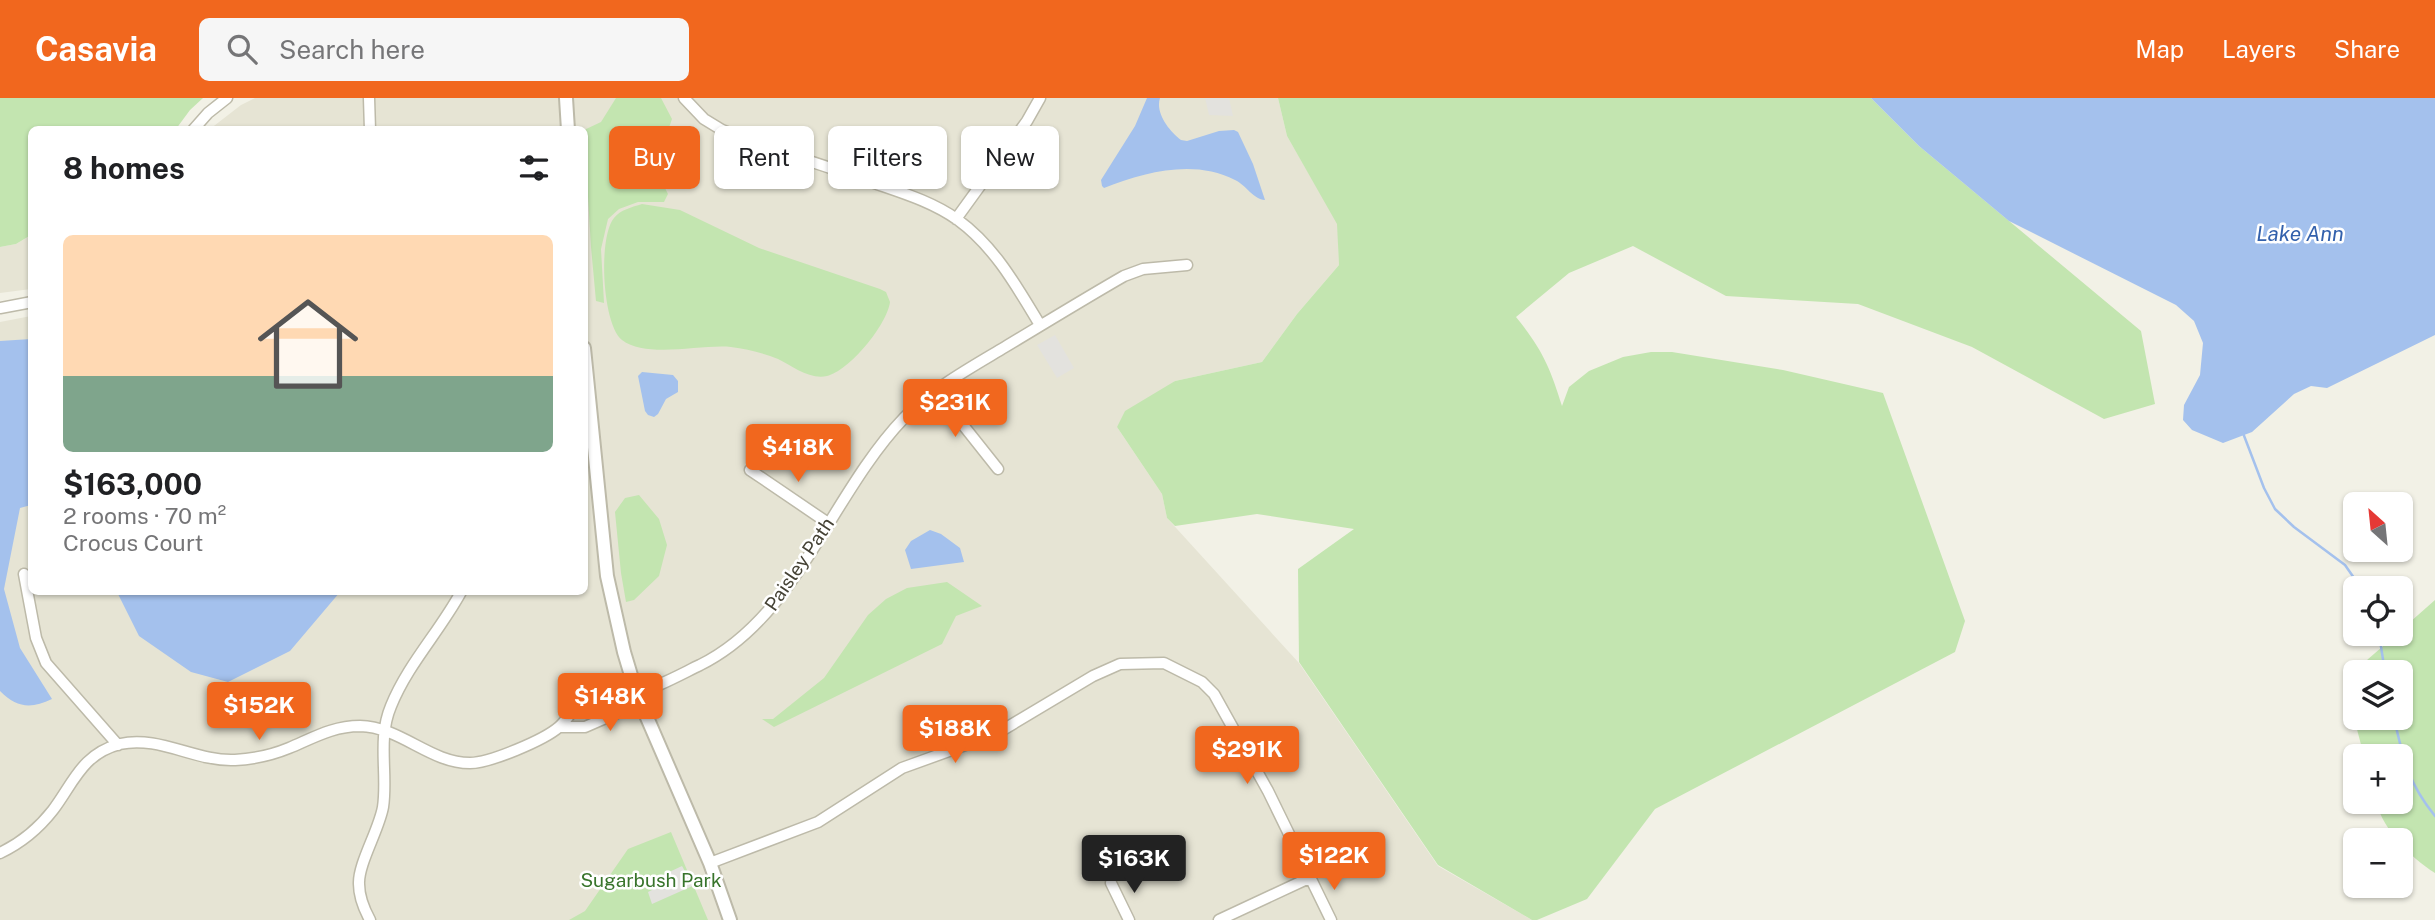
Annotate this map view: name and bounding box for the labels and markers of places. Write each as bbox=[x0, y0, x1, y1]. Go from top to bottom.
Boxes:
pin: $231K bbox=[906, 380, 1004, 439]
pin: $418K bbox=[749, 424, 847, 484]
pin: $148K bbox=[561, 674, 659, 733]
pin: $152K bbox=[210, 682, 308, 742]
pin: $188K bbox=[906, 706, 1004, 765]
pin: $291K bbox=[1198, 726, 1296, 786]
pin: $122K bbox=[1285, 832, 1383, 892]
pin: $163K bbox=[1085, 836, 1183, 895]

